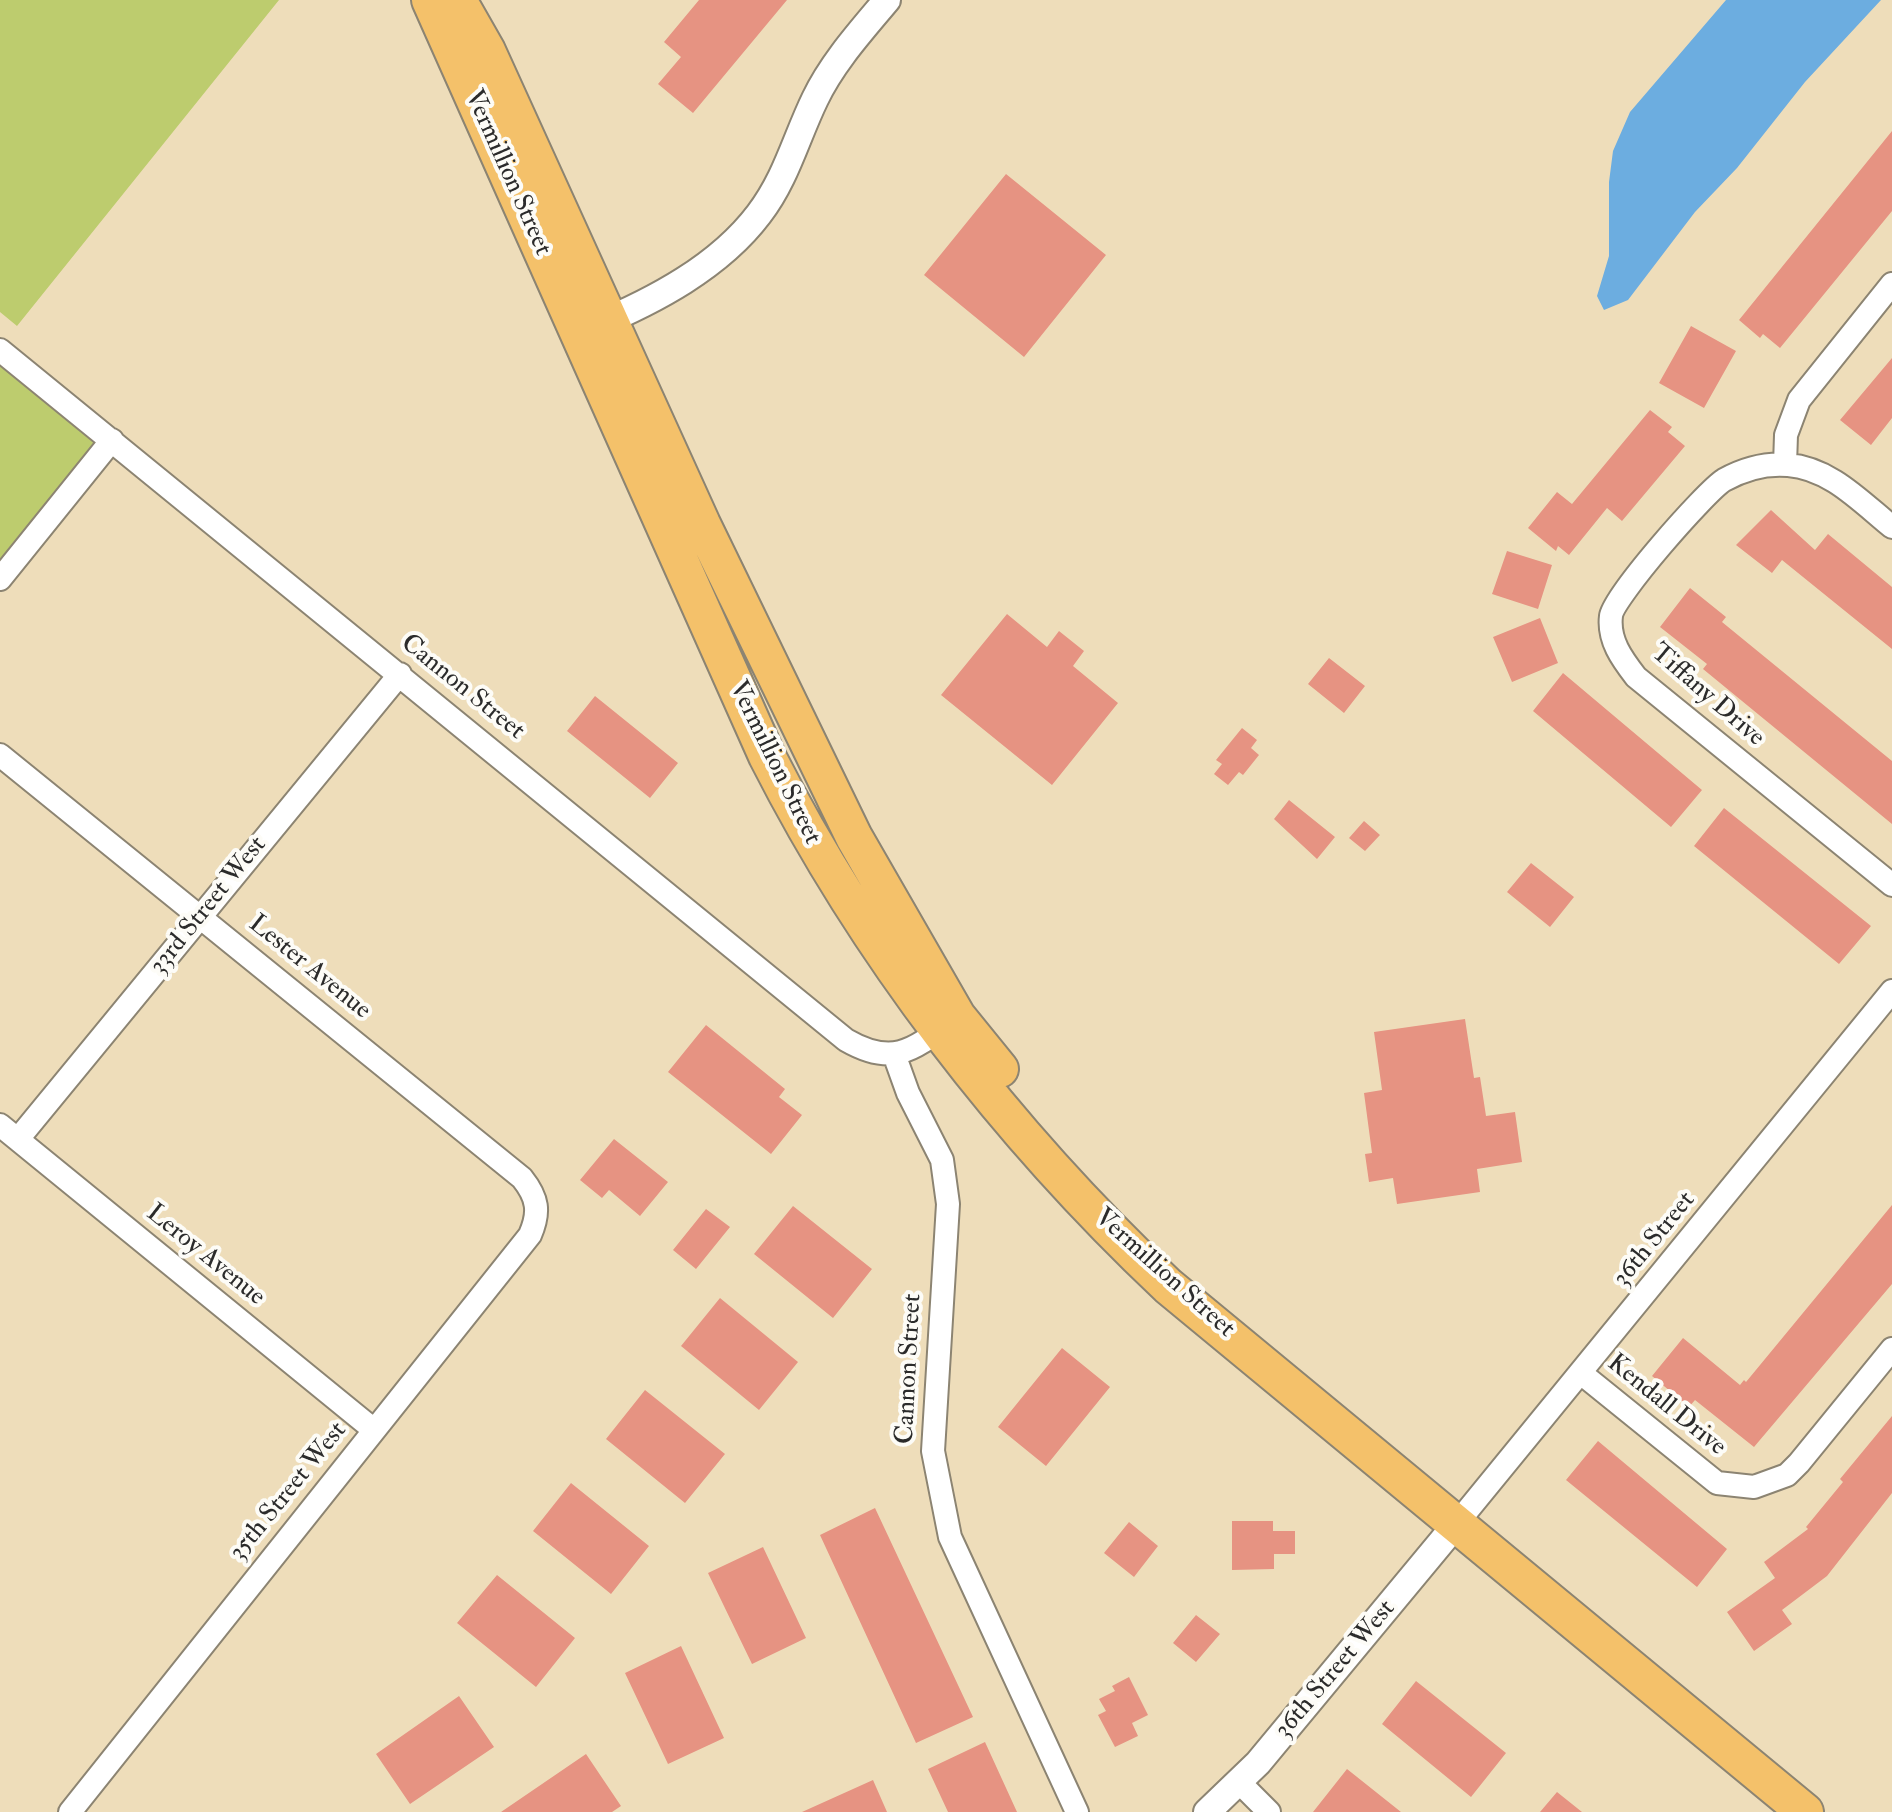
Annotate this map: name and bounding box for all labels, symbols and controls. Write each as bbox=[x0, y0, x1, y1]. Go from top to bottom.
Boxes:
street label: Vermillion Street bbox=[457, 85, 557, 261]
street label: Cannon Street bbox=[394, 629, 530, 747]
street label: Tiffany Drive bbox=[1644, 638, 1770, 754]
street label: Vermillion Street bbox=[721, 676, 827, 850]
street label: 33rd Street West bbox=[144, 831, 274, 981]
street label: Lester Avenue bbox=[242, 909, 376, 1027]
street label: 36th Street bbox=[1607, 1186, 1703, 1294]
street label: Leroy Avenue bbox=[139, 1199, 271, 1313]
street label: Vermillion Street bbox=[1087, 1203, 1241, 1345]
street label: Cannon Street bbox=[890, 1293, 930, 1445]
street label: Kendall Drive bbox=[1600, 1349, 1732, 1463]
street label: 35th Street West bbox=[224, 1416, 354, 1568]
street label: 36th Street West bbox=[1269, 1594, 1403, 1746]

